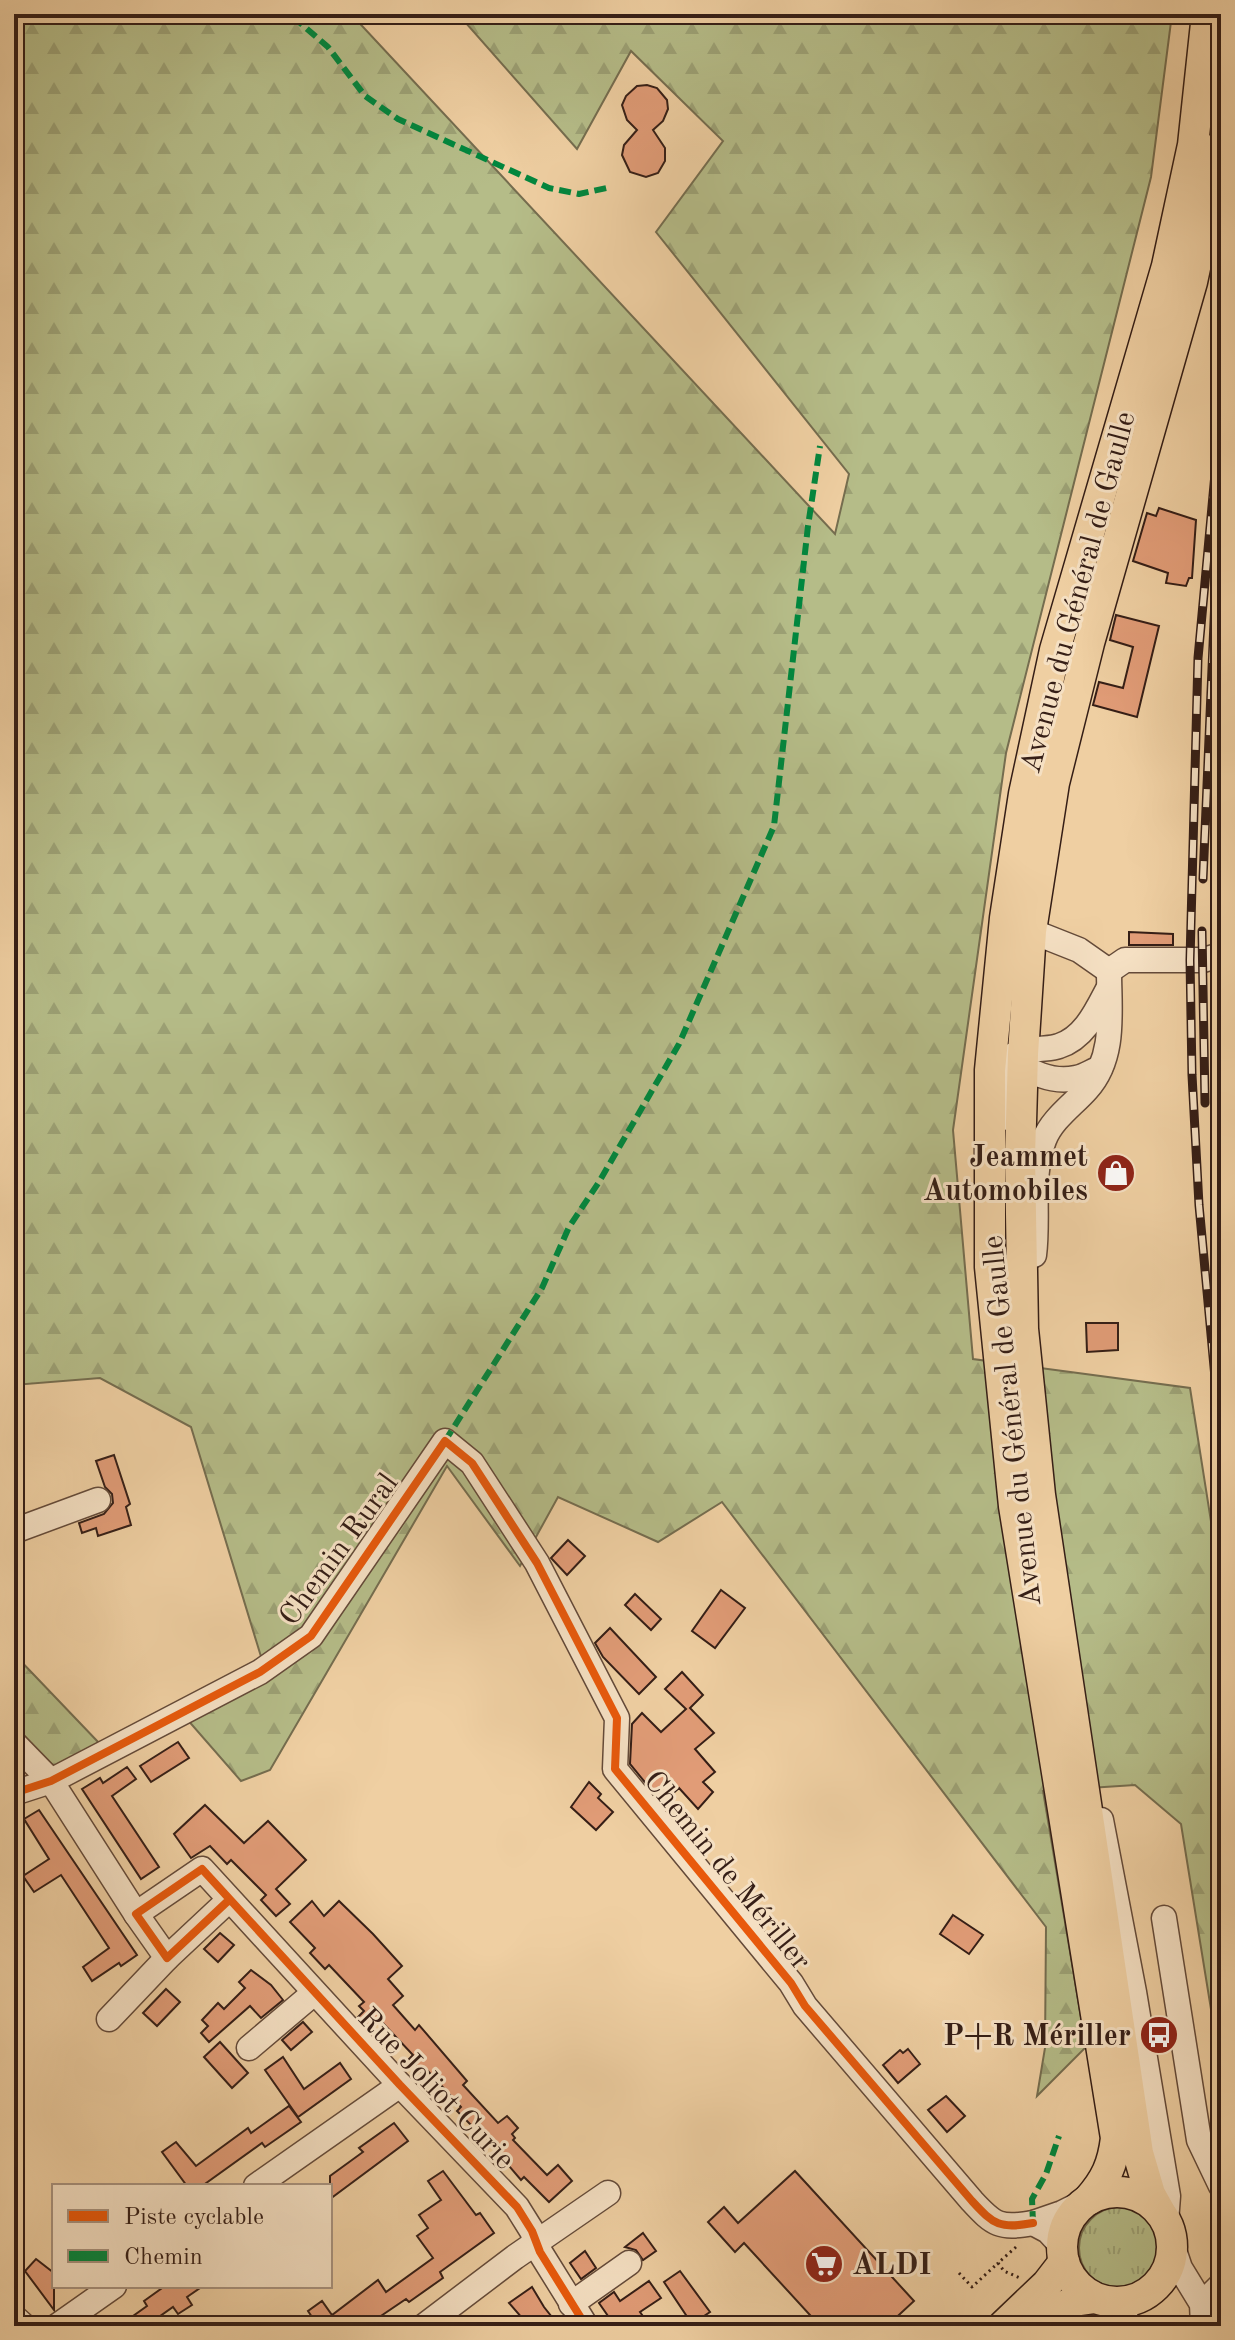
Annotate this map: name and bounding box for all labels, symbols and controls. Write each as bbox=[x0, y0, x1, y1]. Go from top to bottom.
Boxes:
street label: Avenue du Général de Gaulle bbox=[1016, 408, 1142, 777]
place label: Jeammet Automobiles bbox=[923, 1143, 1088, 1207]
shop icon: Jeammet Automobiles bbox=[1095, 1152, 1137, 1194]
street label: Avenue du Général de Gaulle bbox=[979, 1234, 1047, 1608]
street label: Chemin Rural bbox=[275, 1469, 404, 1632]
street label: Chemin de Mériller bbox=[637, 1766, 816, 1976]
street label: Rue Joliot Curie bbox=[351, 2003, 520, 2176]
bus stop icon: P+R Mériller bbox=[1138, 2014, 1180, 2056]
place label: P+R Mériller bbox=[943, 2022, 1131, 2052]
legend bbox=[52, 2184, 332, 2288]
text: Piste cyclable bbox=[124, 2206, 264, 2230]
supermarket icon: ALDI bbox=[803, 2243, 845, 2285]
text: Chemin bbox=[124, 2246, 203, 2270]
place label: ALDI bbox=[852, 2251, 932, 2281]

